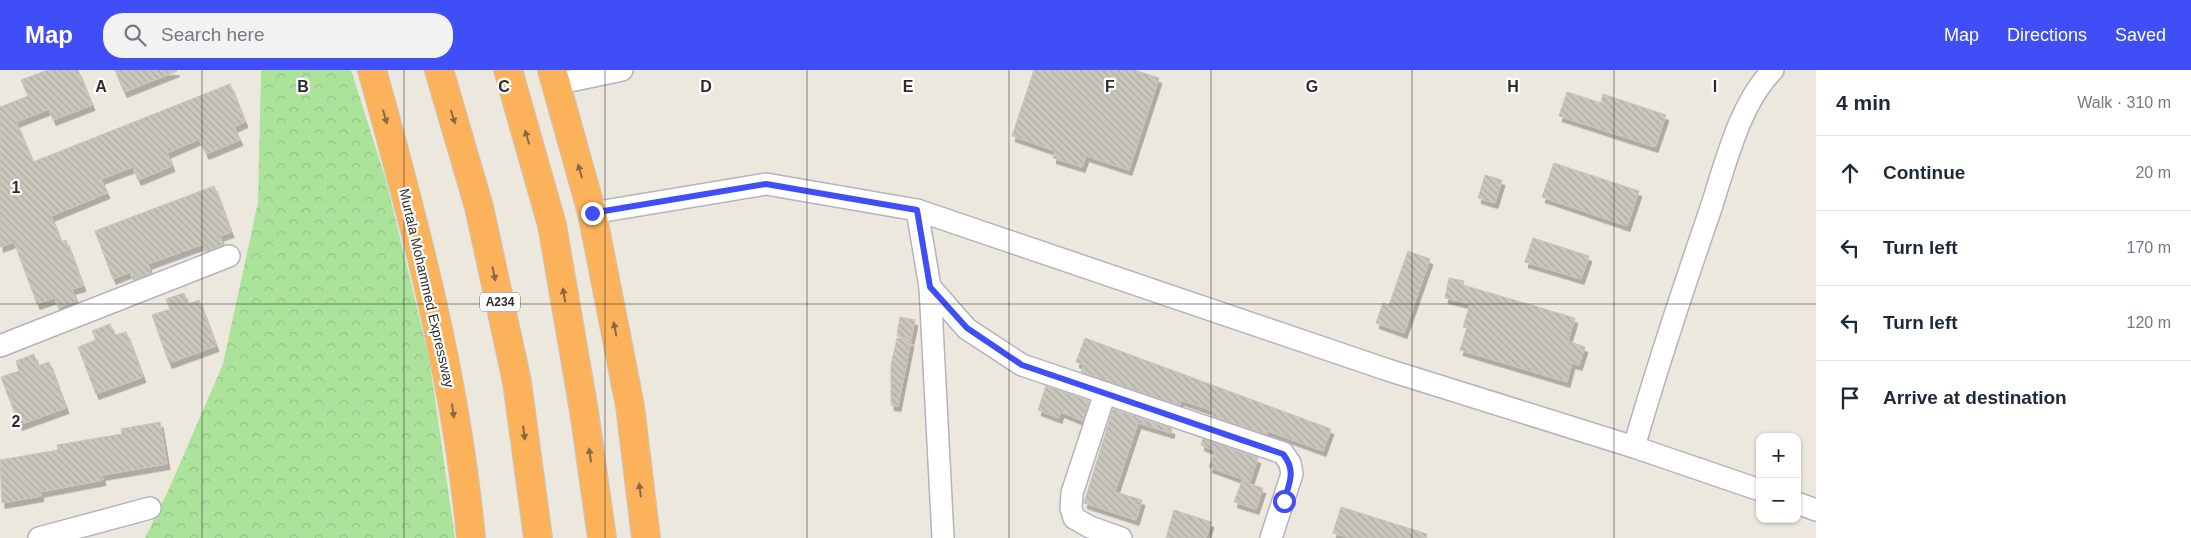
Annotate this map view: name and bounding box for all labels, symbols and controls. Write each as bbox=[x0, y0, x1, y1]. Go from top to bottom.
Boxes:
search box bbox=[103, 13, 453, 58]
text: Map bbox=[25, 21, 73, 48]
icon: search bbox=[121, 21, 149, 49]
text: Search here bbox=[161, 24, 265, 45]
text: Map bbox=[1944, 25, 1979, 45]
text: Directions bbox=[2007, 25, 2087, 45]
text: Saved bbox=[2115, 25, 2166, 45]
text: A bbox=[95, 78, 107, 95]
text: B bbox=[297, 78, 309, 95]
text: C bbox=[498, 78, 510, 95]
text: D bbox=[700, 78, 712, 95]
text: E bbox=[903, 78, 914, 95]
text: F bbox=[1105, 78, 1115, 95]
text: G bbox=[1306, 78, 1318, 95]
text: H bbox=[1507, 78, 1519, 95]
text: I bbox=[1713, 78, 1717, 95]
text: 4 min bbox=[1836, 91, 1891, 114]
text: Walk · 310 m bbox=[2077, 94, 2171, 111]
one-way arrow bbox=[449, 109, 457, 124]
one-way arrow bbox=[382, 110, 390, 125]
one-way arrow bbox=[523, 129, 531, 144]
icon: ahead bbox=[1836, 159, 1864, 187]
text: Continue bbox=[1883, 162, 1965, 183]
one-way arrow bbox=[576, 163, 584, 178]
text: 20 m bbox=[2135, 164, 2171, 181]
text: 1 bbox=[12, 179, 21, 196]
street label: Murtala Mohammed Expressway bbox=[396, 187, 458, 389]
route end bbox=[581, 202, 604, 225]
icon: left bbox=[1836, 234, 1864, 262]
text: Turn left bbox=[1883, 237, 1958, 258]
text: 170 m bbox=[2127, 239, 2171, 256]
one-way arrow bbox=[490, 266, 498, 282]
one-way arrow bbox=[560, 286, 568, 302]
road number: A234 bbox=[480, 292, 520, 312]
icon: left bbox=[1836, 309, 1864, 337]
text: Turn left bbox=[1883, 312, 1958, 333]
text: 120 m bbox=[2127, 314, 2171, 331]
one-way arrow bbox=[610, 321, 618, 337]
icon: arrive bbox=[1836, 384, 1864, 412]
text: Arrive at destination bbox=[1883, 387, 2067, 408]
one-way arrow bbox=[450, 404, 458, 420]
text: 2 bbox=[12, 413, 21, 430]
one-way arrow bbox=[520, 426, 528, 442]
map controls bbox=[1756, 433, 1801, 523]
button: + bbox=[1756, 433, 1801, 478]
one-way arrow bbox=[586, 447, 594, 463]
button: − bbox=[1756, 478, 1801, 523]
one-way arrow bbox=[636, 481, 644, 497]
route start bbox=[1273, 490, 1296, 513]

